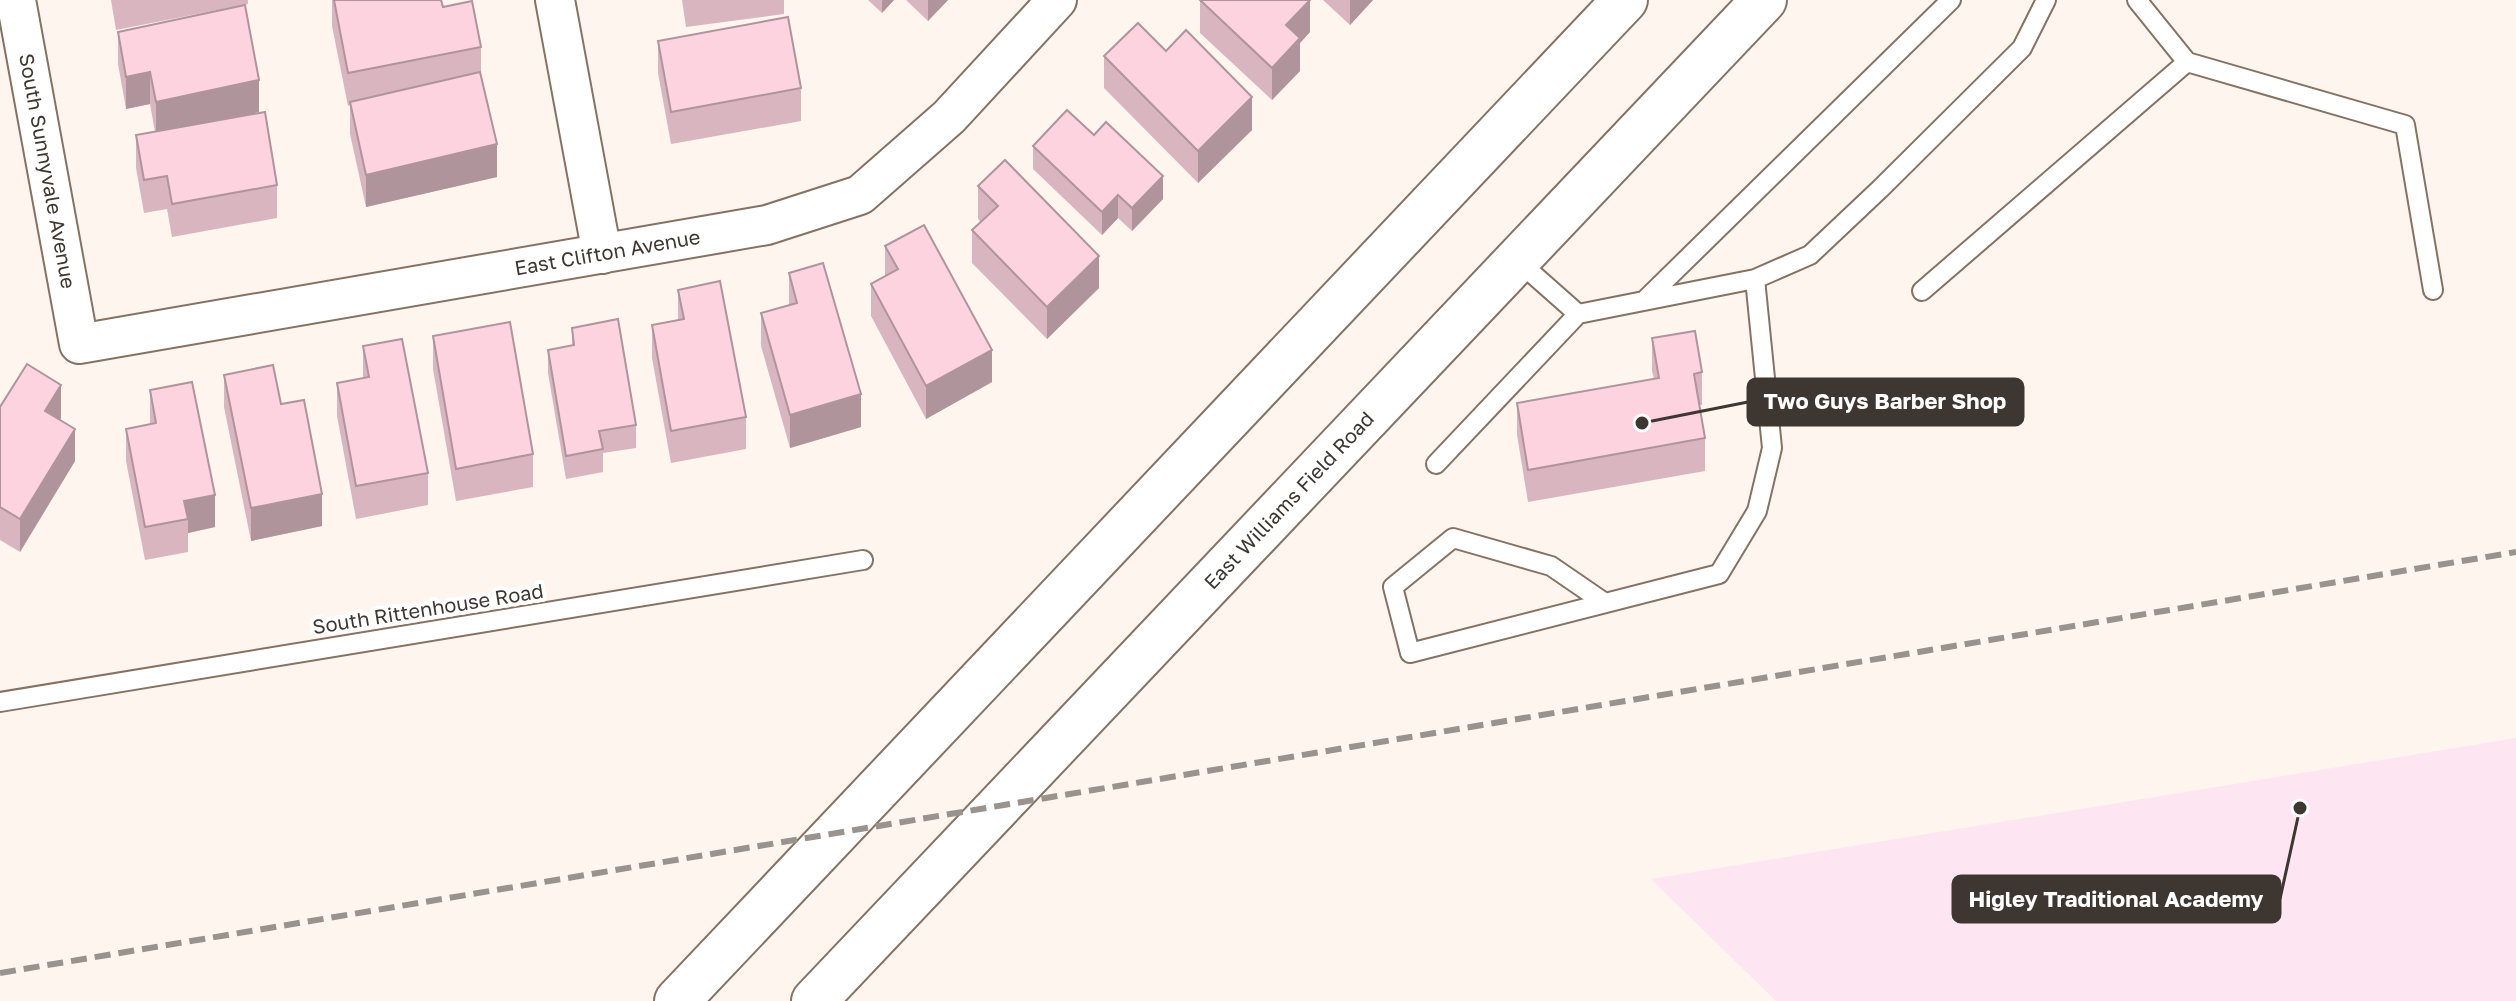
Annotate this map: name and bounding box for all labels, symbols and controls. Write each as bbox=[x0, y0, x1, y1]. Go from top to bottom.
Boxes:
street label: South Sunnyvale Avenue bbox=[15, 51, 82, 290]
street label: East Clifton Avenue bbox=[513, 224, 702, 279]
callout: Two Guys Barber Shop bbox=[1748, 379, 2023, 425]
text: Two Guys Barber Shop bbox=[1764, 387, 2006, 414]
street label: East Williams Field Road bbox=[1198, 406, 1378, 594]
street label: South Rittenhouse Road bbox=[311, 578, 545, 638]
callout: Higley Traditional Academy bbox=[1953, 876, 2280, 922]
text: Higley Traditional Academy bbox=[1968, 885, 2264, 912]

